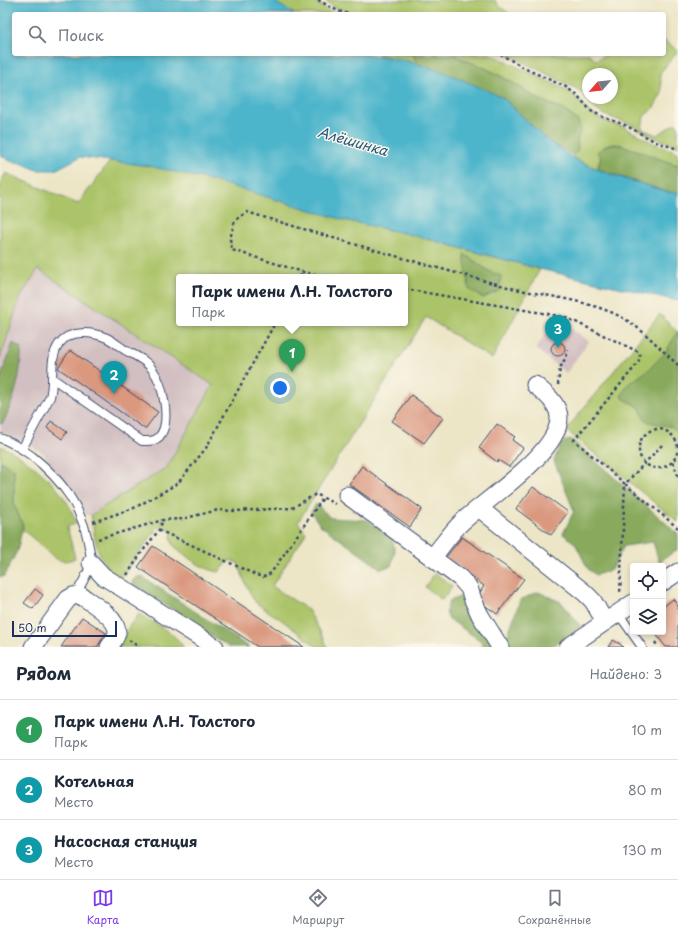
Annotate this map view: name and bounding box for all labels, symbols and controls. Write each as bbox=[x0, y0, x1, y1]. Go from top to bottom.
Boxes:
search box bbox=[12, 12, 666, 56]
icon: search bbox=[26, 23, 48, 45]
text: Поиск bbox=[58, 23, 104, 46]
north arrow bbox=[582, 68, 618, 104]
water label: Алёшинка bbox=[316, 121, 392, 161]
popup bbox=[176, 274, 408, 326]
text: Парк имени Л.Н. Толстого bbox=[191, 279, 393, 302]
text: Парк bbox=[191, 302, 225, 321]
pin: 3 bbox=[545, 315, 571, 348]
pin: 1 bbox=[279, 339, 305, 372]
pin: 2 bbox=[101, 361, 127, 394]
your location bbox=[270, 378, 290, 398]
map controls bbox=[630, 563, 666, 635]
button: locate bbox=[630, 563, 666, 599]
button: layers bbox=[630, 599, 666, 635]
scale bar bbox=[12, 619, 117, 638]
text: 50 m bbox=[18, 619, 47, 636]
text: Рядом bbox=[16, 660, 71, 686]
text: Найдено: 3 bbox=[590, 664, 662, 683]
text: Парк имени Л.Н. Толстого bbox=[54, 709, 255, 732]
text: 1 bbox=[26, 720, 32, 739]
text: 10 m bbox=[632, 720, 662, 739]
text: Парк bbox=[54, 732, 88, 751]
text: Котельная bbox=[54, 769, 134, 792]
text: 2 bbox=[24, 780, 34, 799]
text: 80 m bbox=[628, 780, 662, 799]
text: Место bbox=[54, 792, 94, 811]
text: Насосная станция bbox=[54, 829, 197, 852]
text: 3 bbox=[25, 840, 33, 859]
text: 130 m bbox=[623, 840, 662, 859]
text: Место bbox=[54, 852, 94, 871]
tab: Карта bbox=[87, 887, 119, 928]
tab: Маршрут bbox=[292, 887, 344, 928]
tab: Сохранённые bbox=[518, 887, 591, 928]

